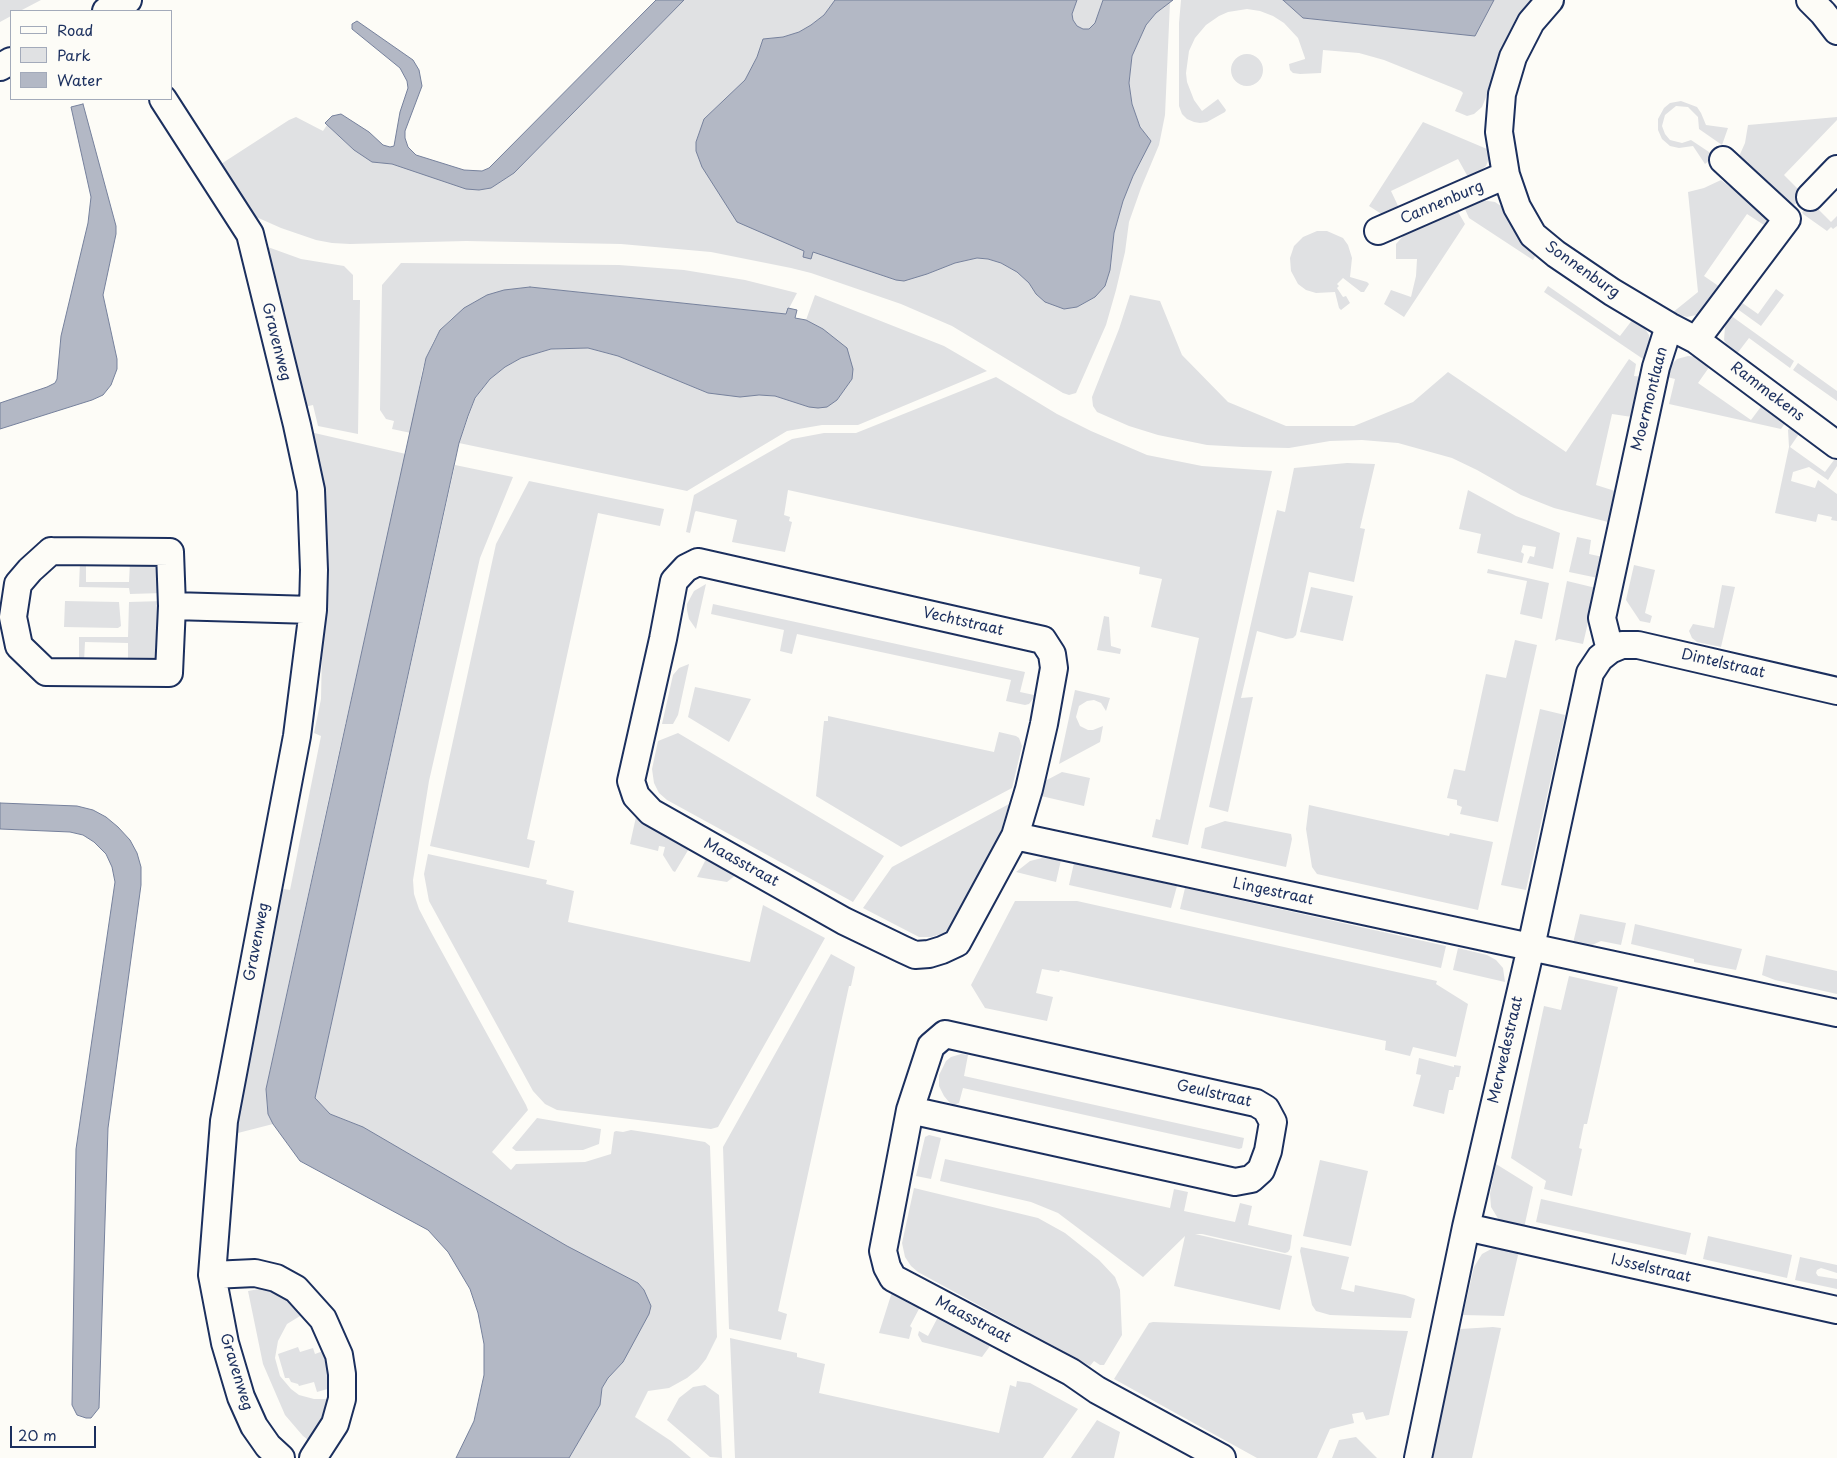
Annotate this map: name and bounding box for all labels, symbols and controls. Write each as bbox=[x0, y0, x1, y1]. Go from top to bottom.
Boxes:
legend bbox=[10, 10, 172, 100]
text: Road bbox=[57, 18, 93, 41]
text: Park bbox=[57, 43, 91, 66]
text: Water bbox=[57, 68, 102, 91]
street label: Cannenburg bbox=[1398, 177, 1486, 229]
street label: Sonnenburg bbox=[1541, 238, 1623, 302]
street label: Gravenweg bbox=[258, 301, 294, 383]
street label: Moermontlaan bbox=[1628, 345, 1672, 453]
street label: Rammekens bbox=[1727, 358, 1807, 426]
street label: Vechtstraat bbox=[921, 604, 1005, 640]
street label: Dintelstraat bbox=[1679, 646, 1767, 682]
street label: Maasstraat bbox=[700, 835, 782, 891]
street label: Lingestraat bbox=[1231, 875, 1315, 909]
street label: Gravenweg bbox=[241, 901, 273, 983]
street label: Merwedestraat bbox=[1485, 995, 1527, 1105]
street label: Geulstraat bbox=[1175, 1077, 1253, 1111]
street label: IJsselstraat bbox=[1609, 1251, 1693, 1287]
street label: Maasstraat bbox=[932, 1293, 1014, 1347]
street label: Gravenweg bbox=[216, 1331, 256, 1413]
scale bar bbox=[12, 1416, 99, 1448]
text: 20 m bbox=[18, 1423, 57, 1446]

